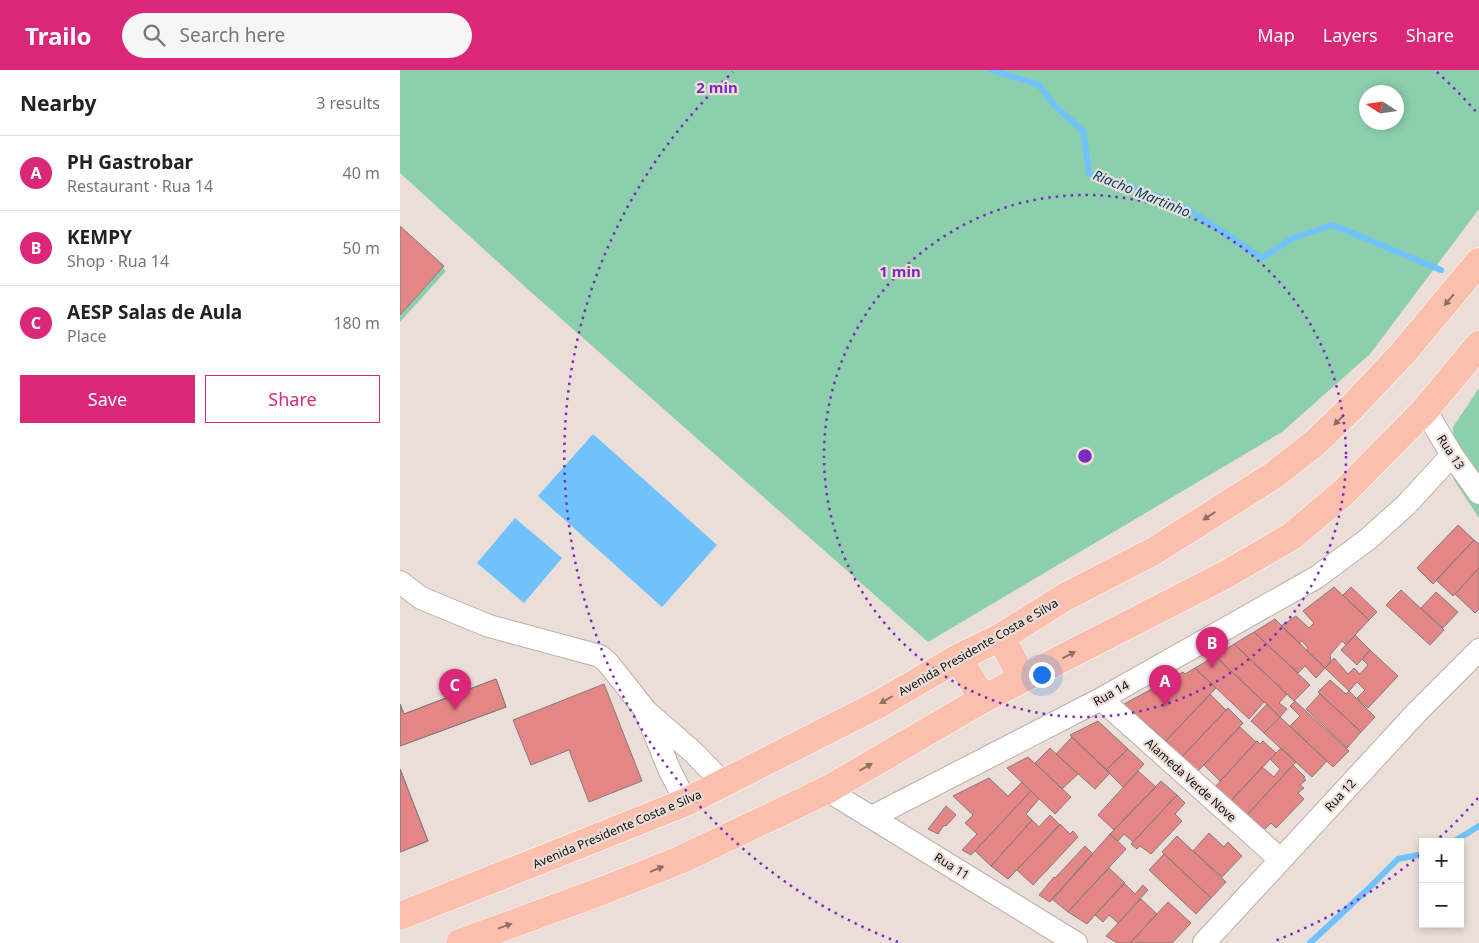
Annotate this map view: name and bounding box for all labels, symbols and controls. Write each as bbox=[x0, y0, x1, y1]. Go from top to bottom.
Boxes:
search box bbox=[122, 13, 472, 58]
text: Trailo bbox=[25, 19, 92, 52]
icon: search bbox=[140, 21, 168, 49]
text: Search here bbox=[180, 22, 285, 48]
text: Map bbox=[1257, 23, 1295, 47]
text: Layers bbox=[1323, 23, 1378, 47]
text: Share bbox=[1406, 23, 1454, 47]
text: 2 min bbox=[696, 77, 738, 97]
north arrow bbox=[1359, 85, 1404, 130]
text: Nearby bbox=[20, 89, 96, 117]
text: 3 results bbox=[316, 92, 380, 114]
text: PH Gastrobar bbox=[67, 149, 193, 175]
text: A bbox=[30, 162, 42, 184]
text: 40 m bbox=[343, 162, 380, 184]
water label: Riacho Martinho bbox=[1091, 165, 1194, 221]
text: Restaurant · Rua 14 bbox=[67, 175, 213, 197]
text: KEMPY bbox=[67, 224, 132, 250]
text: B bbox=[31, 237, 41, 259]
text: 50 m bbox=[343, 237, 380, 259]
text: Shop · Rua 14 bbox=[67, 250, 169, 272]
text: 1 min bbox=[879, 261, 921, 281]
one-way arrow bbox=[1443, 293, 1454, 306]
text: AESP Salas de Aula bbox=[67, 299, 242, 325]
text: C bbox=[31, 312, 41, 334]
text: 180 m bbox=[333, 312, 380, 334]
text: Place bbox=[67, 325, 107, 347]
button: Save bbox=[20, 375, 195, 423]
button: Share bbox=[205, 375, 380, 423]
one-way arrow bbox=[1333, 414, 1345, 426]
street label: Rua 13 bbox=[1433, 431, 1469, 473]
centre of rings bbox=[1076, 447, 1094, 465]
one-way arrow bbox=[1202, 511, 1216, 521]
street label: Avenida Presidente Costa e Silva bbox=[895, 594, 1061, 700]
pin: B bbox=[1196, 627, 1228, 668]
one-way arrow bbox=[1062, 650, 1077, 659]
your location bbox=[1029, 662, 1055, 688]
pin: A bbox=[1149, 665, 1181, 706]
pin: C bbox=[439, 669, 471, 710]
street label: Rua 14 bbox=[1090, 676, 1132, 710]
one-way arrow bbox=[879, 696, 892, 705]
street label: Alameda Verde Nove bbox=[1142, 734, 1240, 826]
one-way arrow bbox=[860, 763, 873, 772]
street label: Rua 12 bbox=[1321, 775, 1359, 815]
street label: Avenida Presidente Costa e Silva bbox=[530, 786, 704, 872]
map controls bbox=[1419, 838, 1464, 928]
button: + bbox=[1419, 838, 1464, 883]
street label: Rua 11 bbox=[931, 849, 973, 883]
one-way arrow bbox=[650, 865, 665, 872]
button: − bbox=[1419, 883, 1464, 928]
one-way arrow bbox=[498, 922, 513, 929]

